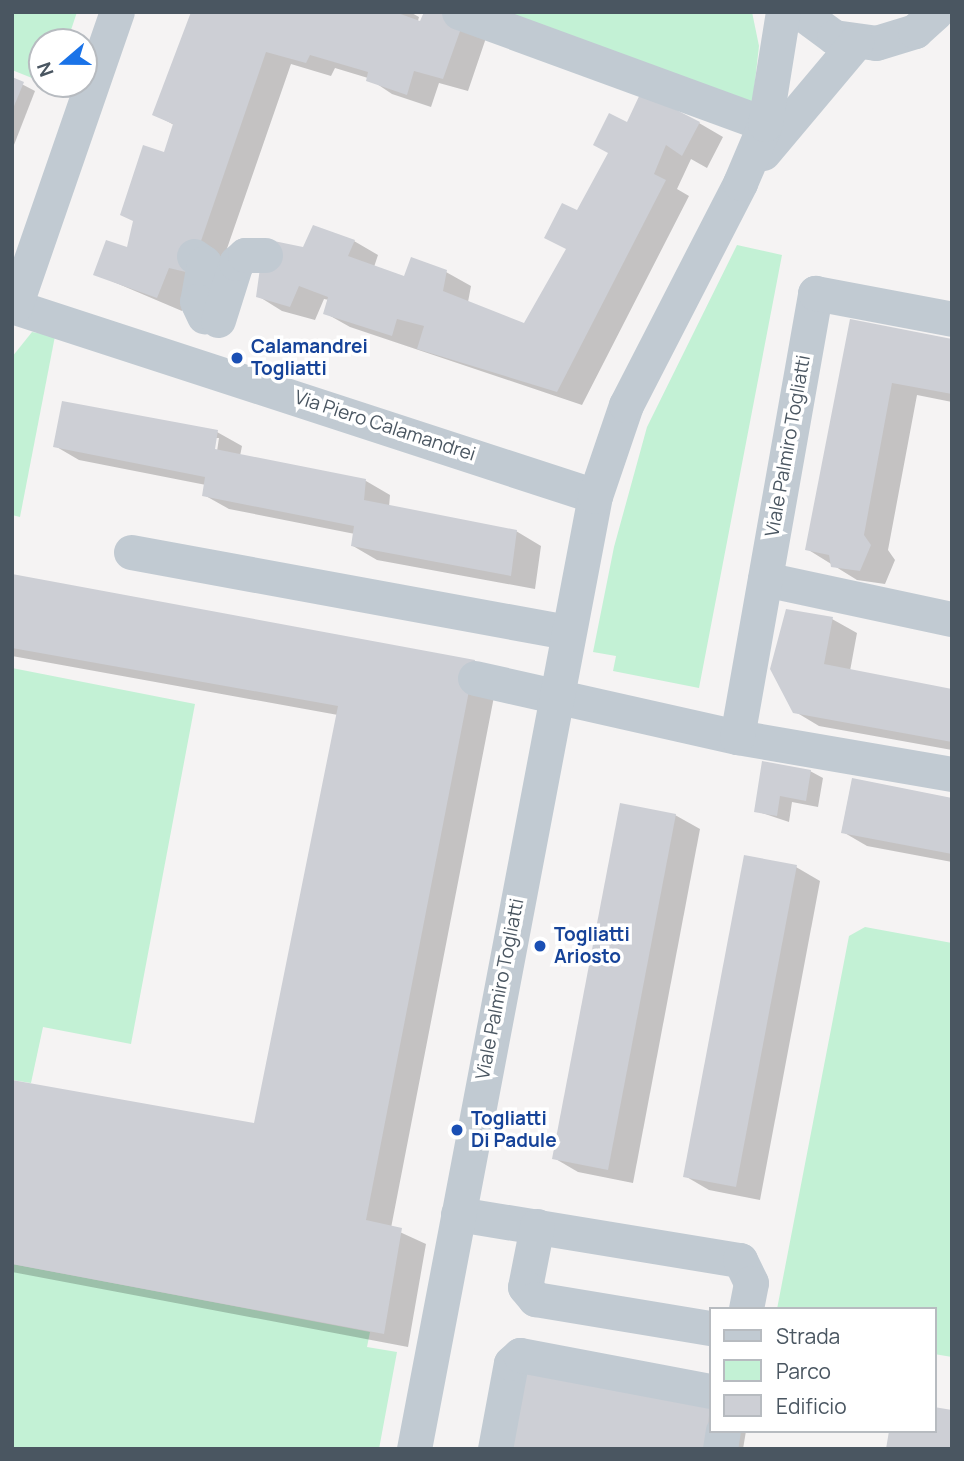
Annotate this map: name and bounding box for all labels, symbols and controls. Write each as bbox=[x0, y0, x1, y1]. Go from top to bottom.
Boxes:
north arrow bbox=[28, 28, 98, 98]
text: N bbox=[31, 59, 60, 80]
place label: Calamandrei Togliatti bbox=[251, 336, 368, 380]
marker: Calamandrei Togliatti bbox=[229, 350, 245, 366]
street label: Viale Palmiro Togliatti bbox=[761, 353, 815, 539]
street label: Via Piero Calamandrei bbox=[292, 386, 478, 466]
street label: Viale Palmiro Togliatti bbox=[471, 897, 529, 1081]
place label: Togliatti Ariosto bbox=[554, 924, 630, 968]
marker: Togliatti Ariosto bbox=[532, 938, 548, 954]
place label: Togliatti Di Padule bbox=[471, 1108, 557, 1152]
marker: Togliatti Di Padule bbox=[449, 1122, 465, 1138]
legend bbox=[708, 1307, 936, 1433]
text: Strada bbox=[776, 1322, 840, 1350]
text: Parco bbox=[776, 1357, 831, 1385]
text: Edificio bbox=[776, 1392, 847, 1420]

